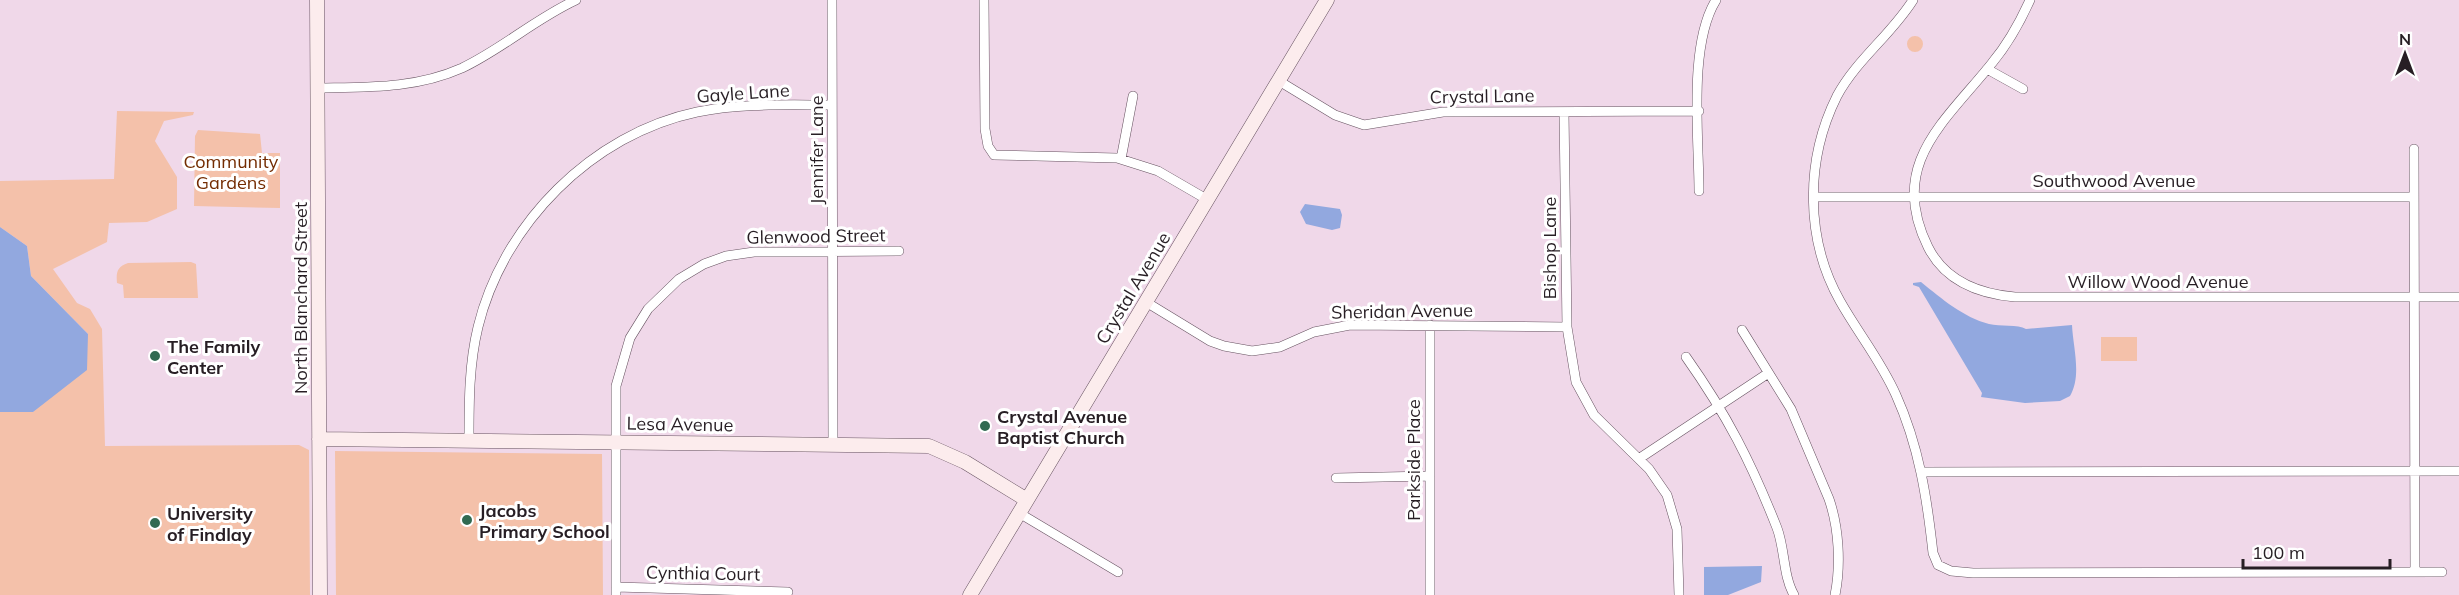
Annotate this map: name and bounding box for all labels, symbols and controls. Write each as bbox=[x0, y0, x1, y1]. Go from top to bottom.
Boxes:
north arrow bbox=[2375, 24, 2435, 84]
text: N bbox=[2399, 29, 2411, 49]
street label: Gayle Lane bbox=[696, 78, 790, 108]
street label: Crystal Lane bbox=[1429, 84, 1535, 108]
street label: Jennifer Lane bbox=[805, 96, 828, 204]
park label: Community Gardens bbox=[184, 150, 279, 194]
street label: Southwood Avenue bbox=[2033, 169, 2195, 192]
street label: Bishop Lane bbox=[1538, 197, 1561, 299]
street label: North Blanchard Street bbox=[289, 202, 312, 394]
street label: Glenwood Street bbox=[746, 223, 886, 249]
street label: Crystal Avenue bbox=[1091, 228, 1175, 348]
street label: Willow Wood Avenue bbox=[2067, 270, 2249, 293]
street label: Sheridan Avenue bbox=[1331, 298, 1473, 324]
place label: The Family Center bbox=[167, 335, 260, 379]
marker: The Family Center bbox=[148, 349, 162, 363]
street label: Parkside Place bbox=[1402, 399, 1425, 521]
place label: Crystal Avenue Baptist Church bbox=[997, 405, 1127, 449]
street label: Lesa Avenue bbox=[626, 412, 734, 436]
marker: Crystal Avenue Baptist Church bbox=[978, 419, 992, 433]
place label: Jacobs Primary School bbox=[479, 499, 610, 543]
place label: University of Findlay bbox=[167, 502, 253, 546]
marker: Jacobs Primary School bbox=[460, 513, 474, 527]
marker: University of Findlay bbox=[148, 516, 162, 530]
scale bar bbox=[2243, 532, 2390, 570]
text: 100 m bbox=[2252, 541, 2305, 564]
street label: Cynthia Court bbox=[646, 561, 760, 585]

